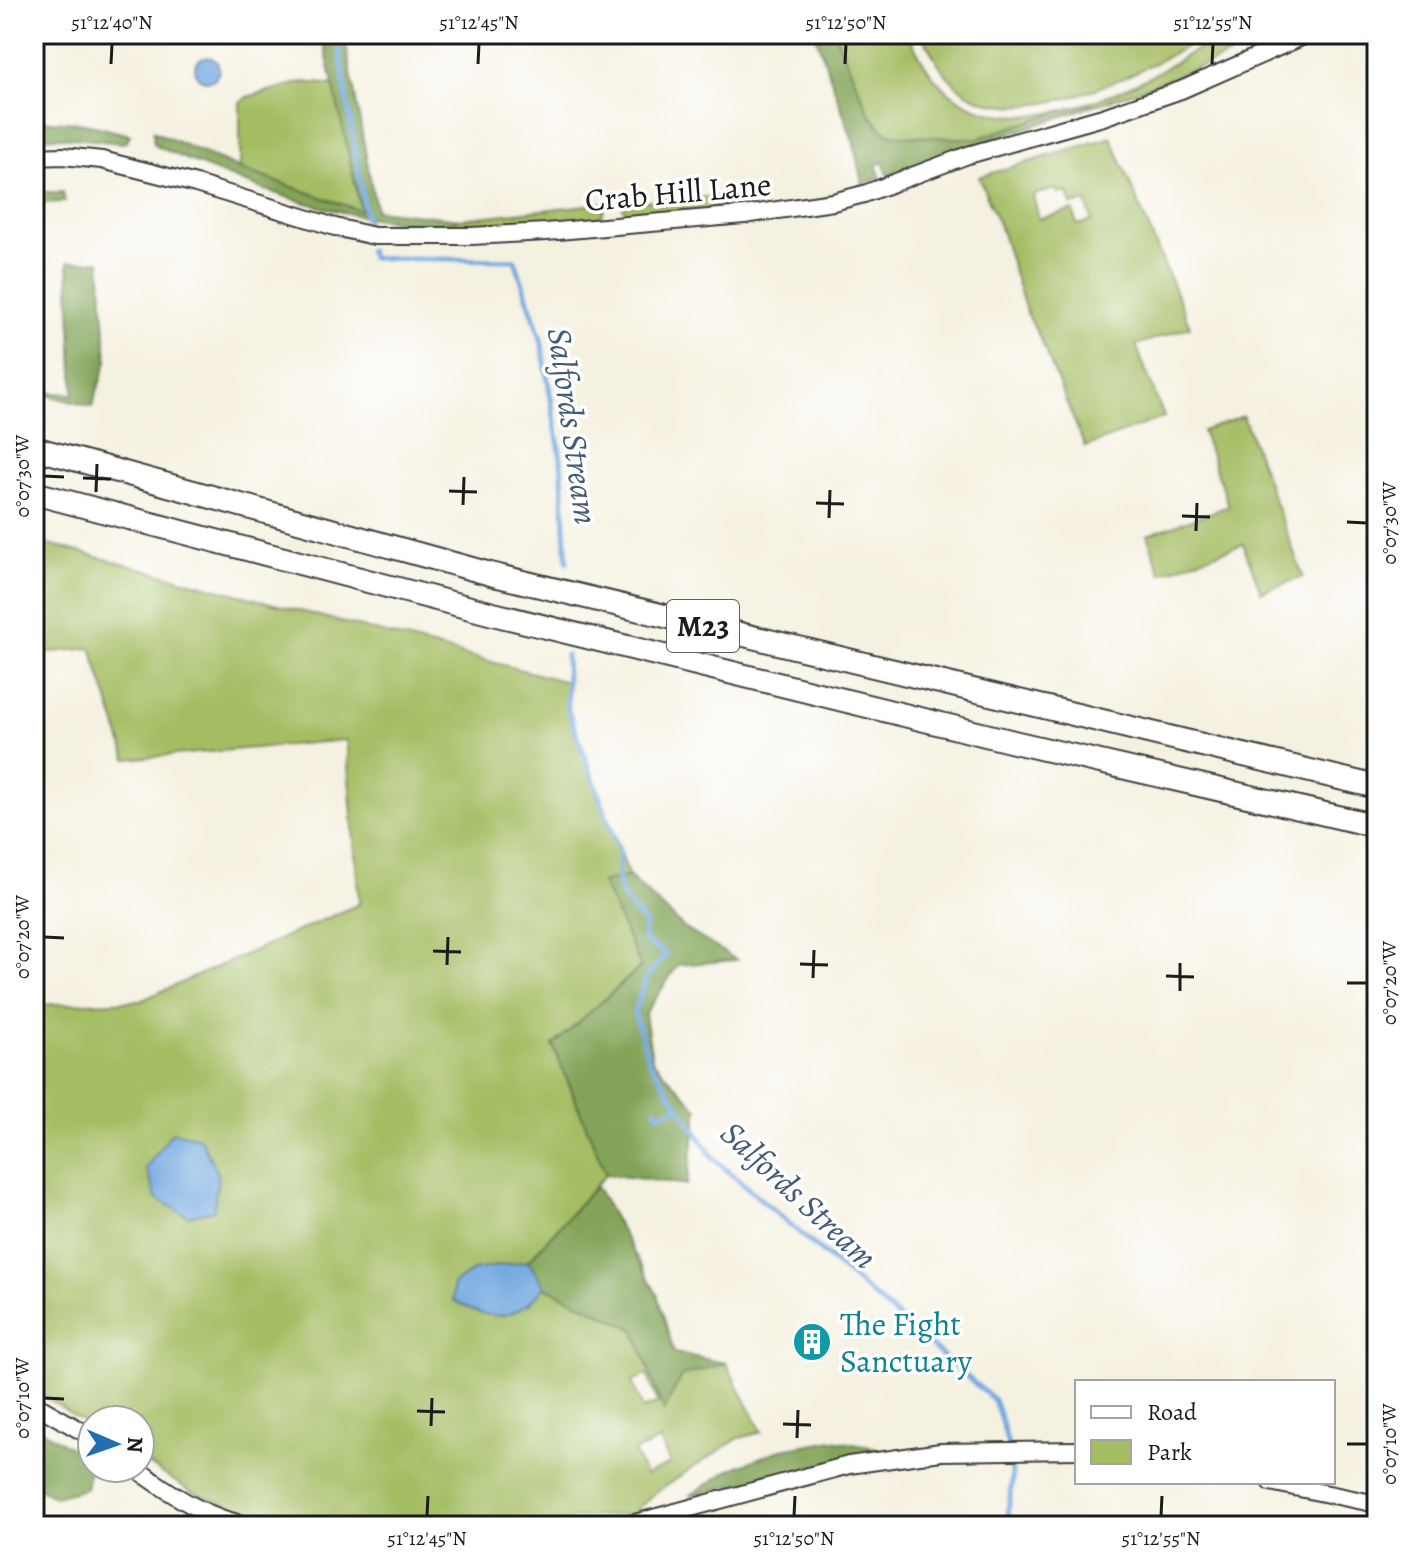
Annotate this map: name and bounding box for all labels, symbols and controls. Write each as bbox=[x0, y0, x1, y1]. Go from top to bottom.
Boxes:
text: 51°12'40"N bbox=[71, 9, 153, 36]
text: 51°12'45"N bbox=[439, 9, 519, 36]
text: 51°12'50"N bbox=[806, 9, 886, 36]
text: 51°12'55"N bbox=[1174, 9, 1252, 36]
street label: Crab Hill Lane bbox=[583, 162, 773, 222]
water label: Salfords Stream bbox=[536, 324, 610, 528]
text: 0°07'30"W bbox=[9, 434, 36, 517]
text: 0°07'30"W bbox=[1376, 481, 1403, 564]
road number: M23 bbox=[667, 600, 739, 652]
text: 0°07'20"W bbox=[9, 895, 36, 979]
text: 0°07'20"W bbox=[1376, 941, 1403, 1025]
water label: Salfords Stream bbox=[710, 1110, 888, 1280]
place label: The Fight Sanctuary bbox=[840, 1302, 973, 1383]
building icon: The Fight Sanctuary bbox=[791, 1321, 833, 1363]
text: 0°07'10"W bbox=[9, 1357, 36, 1439]
legend bbox=[1075, 1380, 1335, 1484]
text: Road bbox=[1147, 1396, 1197, 1428]
text: 0°07'10"W bbox=[1376, 1403, 1403, 1485]
north arrow bbox=[76, 1404, 156, 1484]
text: N bbox=[120, 1436, 150, 1453]
text: Park bbox=[1147, 1436, 1192, 1468]
text: 51°12'45"N bbox=[387, 1525, 467, 1552]
text: 51°12'50"N bbox=[754, 1525, 834, 1552]
text: 51°12'55"N bbox=[1122, 1525, 1200, 1552]

